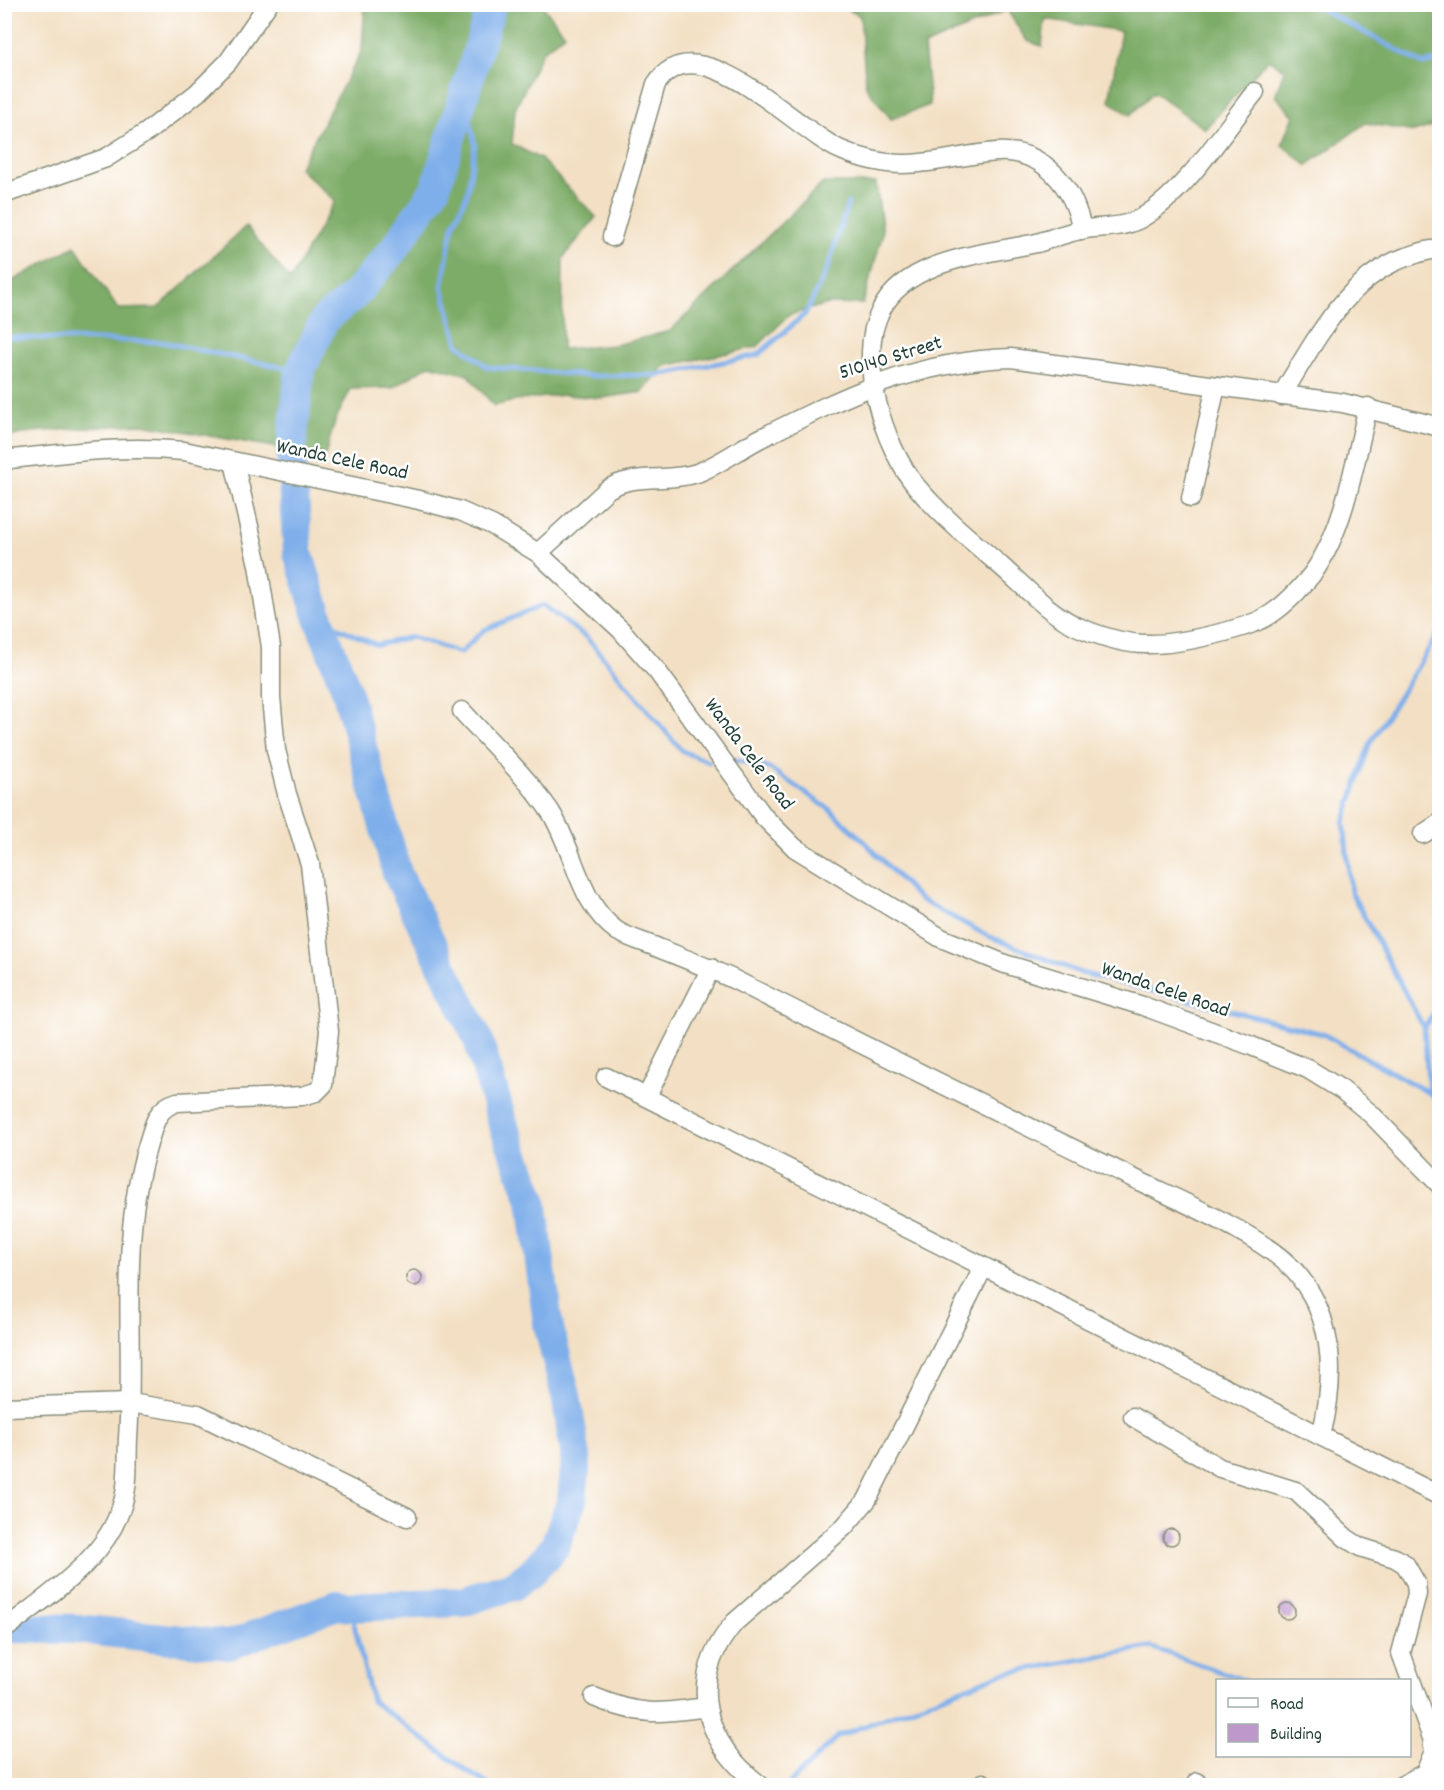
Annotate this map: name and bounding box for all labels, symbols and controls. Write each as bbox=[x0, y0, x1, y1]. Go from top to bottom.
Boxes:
street label: 510140 Street bbox=[836, 329, 946, 389]
street label: Wanda Cele Road bbox=[273, 432, 411, 490]
street label: Wanda Cele Road bbox=[696, 692, 800, 818]
street label: Wanda Cele Road bbox=[1097, 955, 1233, 1027]
legend bbox=[1216, 1679, 1411, 1757]
text: Road bbox=[1270, 1693, 1304, 1718]
text: Building bbox=[1270, 1723, 1322, 1748]

